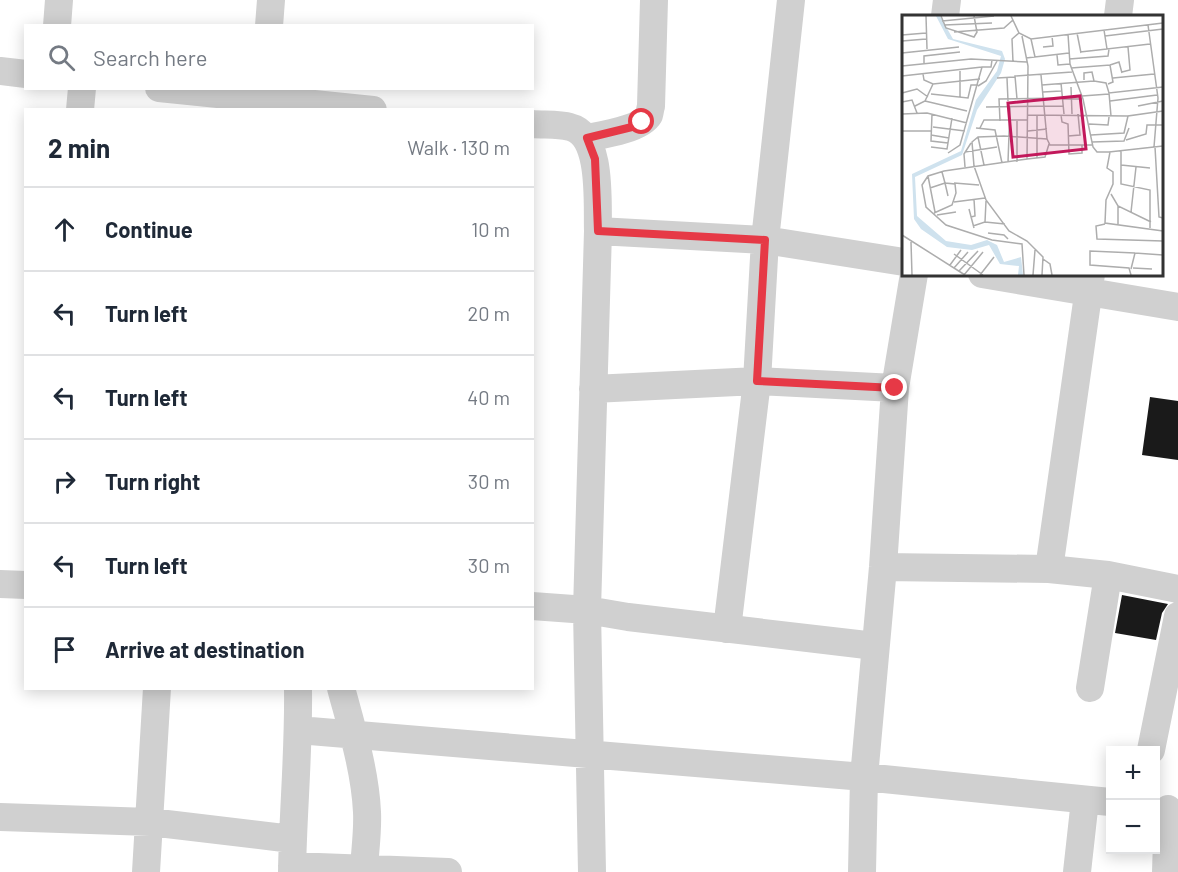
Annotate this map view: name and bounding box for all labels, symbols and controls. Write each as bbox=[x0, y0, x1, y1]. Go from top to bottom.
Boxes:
inset map bbox=[902, 15, 1163, 276]
search box bbox=[24, 24, 534, 90]
icon: search bbox=[45, 41, 78, 74]
text: Search here bbox=[93, 44, 207, 70]
route start bbox=[628, 108, 654, 134]
text: 2 min bbox=[48, 132, 110, 163]
text: Walk · 130 m bbox=[407, 135, 510, 159]
icon: ahead bbox=[48, 213, 81, 246]
text: Continue bbox=[105, 216, 193, 242]
text: 10 m bbox=[471, 217, 510, 241]
icon: left bbox=[48, 297, 81, 330]
text: Turn left bbox=[105, 300, 188, 326]
text: 20 m bbox=[467, 301, 510, 325]
route end bbox=[881, 374, 907, 400]
icon: left bbox=[48, 381, 81, 414]
text: Turn left bbox=[105, 384, 188, 410]
text: 40 m bbox=[467, 385, 510, 409]
icon: right bbox=[48, 465, 81, 498]
text: Turn right bbox=[105, 468, 200, 494]
text: 30 m bbox=[468, 469, 510, 493]
icon: left bbox=[48, 549, 81, 582]
text: Turn left bbox=[105, 552, 188, 578]
text: 30 m bbox=[468, 553, 510, 577]
icon: arrive bbox=[48, 633, 81, 666]
text: Arrive at destination bbox=[105, 636, 304, 662]
map controls bbox=[1106, 746, 1160, 854]
button: + bbox=[1106, 746, 1160, 800]
button: − bbox=[1106, 800, 1160, 854]

